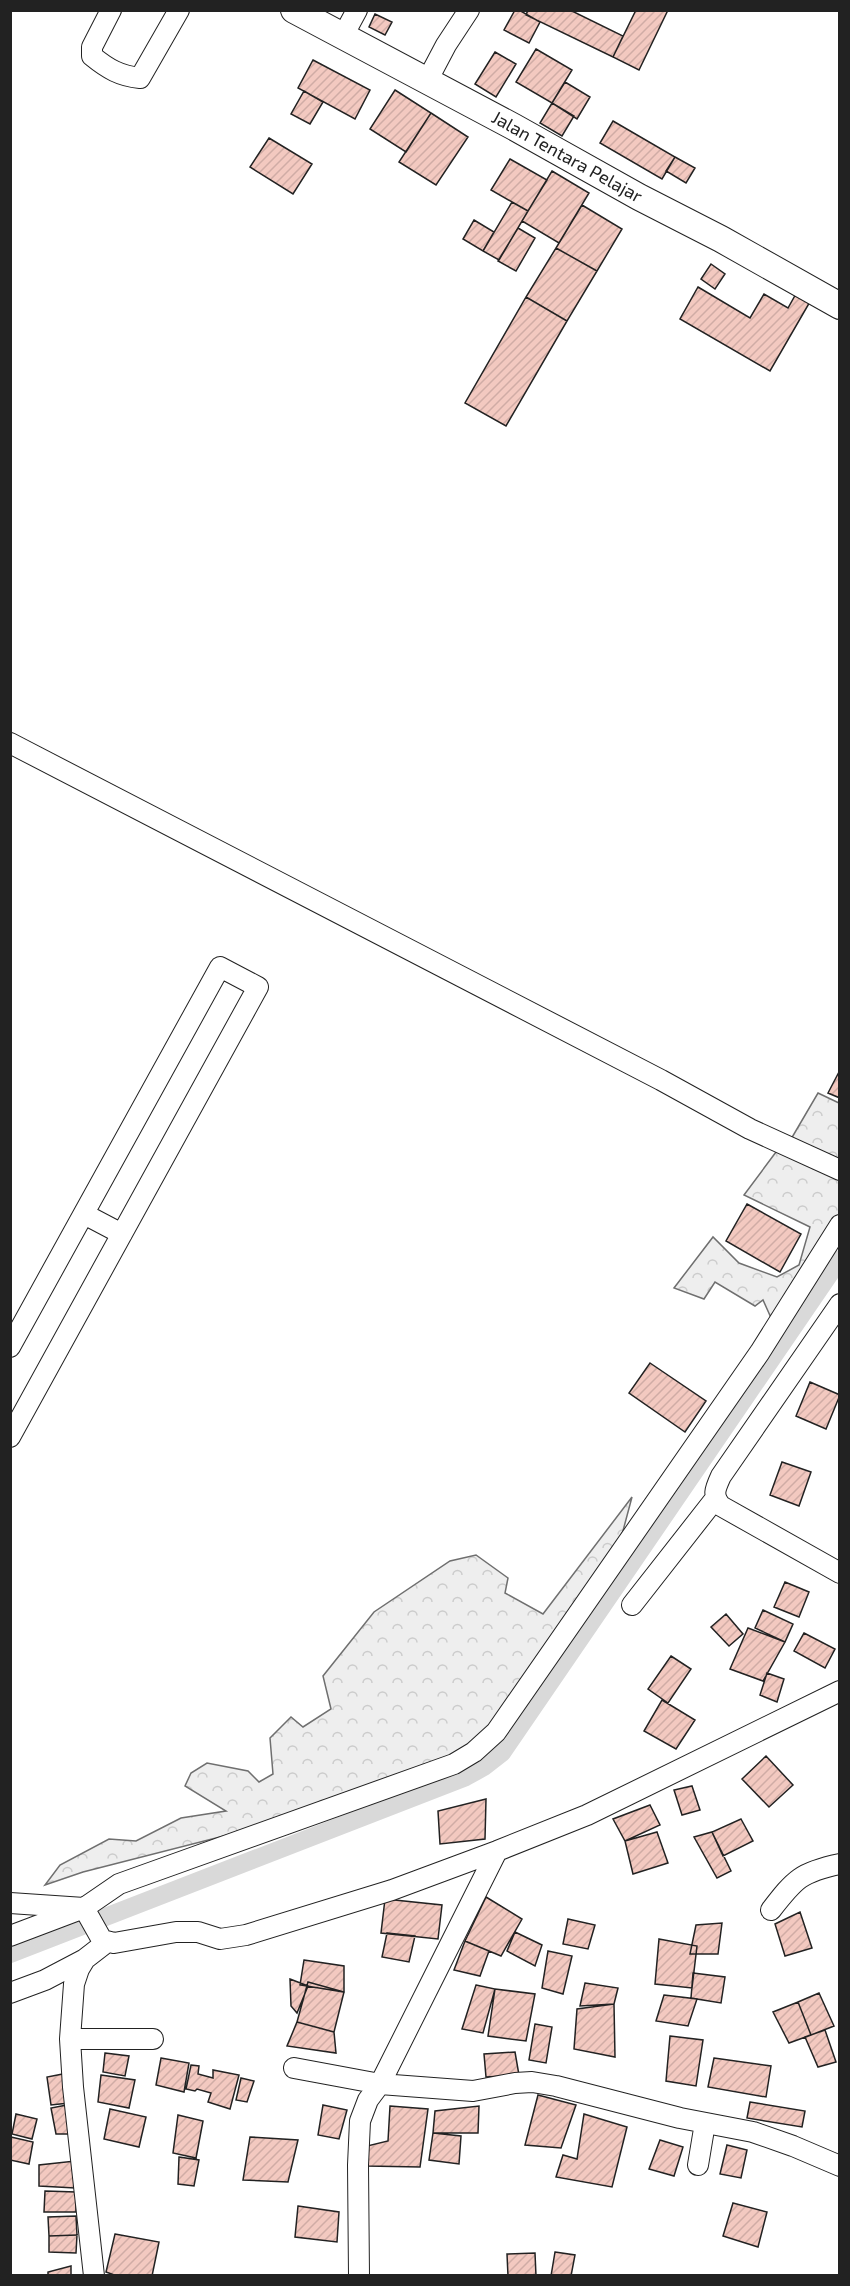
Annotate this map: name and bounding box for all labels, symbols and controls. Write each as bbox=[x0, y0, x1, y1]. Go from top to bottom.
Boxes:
street label: Jalan Tentara Pelajar bbox=[488, 106, 647, 207]

